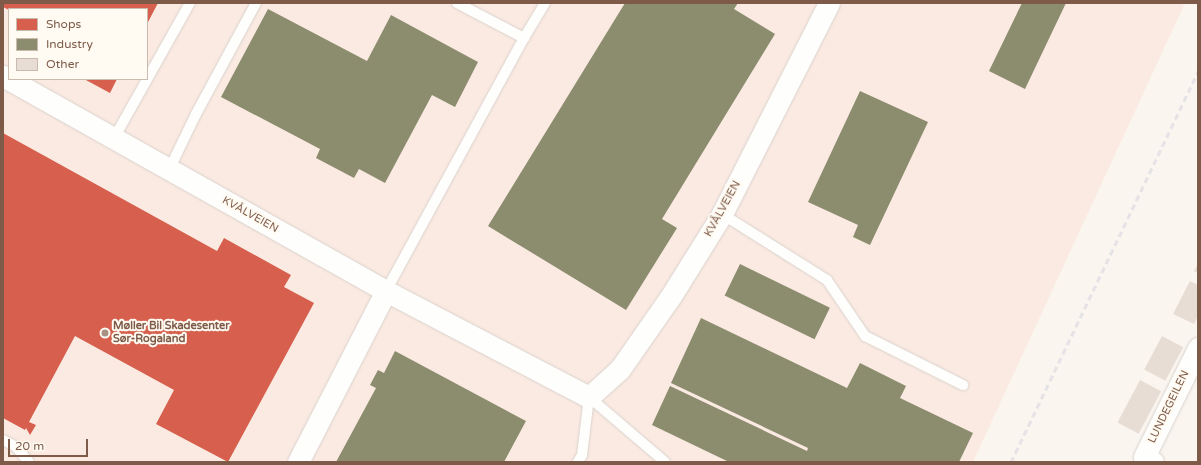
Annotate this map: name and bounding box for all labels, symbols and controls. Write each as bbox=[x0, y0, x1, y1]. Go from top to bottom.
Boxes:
legend bbox=[8, 8, 148, 80]
text: Shops bbox=[46, 17, 81, 31]
text: Industry bbox=[46, 37, 93, 51]
text: Other bbox=[46, 57, 79, 71]
street label: KVÅLVEIEN bbox=[702, 179, 744, 239]
street label: KVÅLVEIEN bbox=[220, 194, 280, 236]
place label: Møller Bil Skadesenter Sør-Rogaland bbox=[113, 320, 229, 346]
marker: Møller Bil Skadesenter Sør-Rogaland bbox=[100, 328, 110, 338]
street label: LUNDEGEILEN bbox=[1146, 369, 1192, 445]
scale bar bbox=[10, 431, 90, 457]
text: 20 m bbox=[15, 439, 44, 453]

